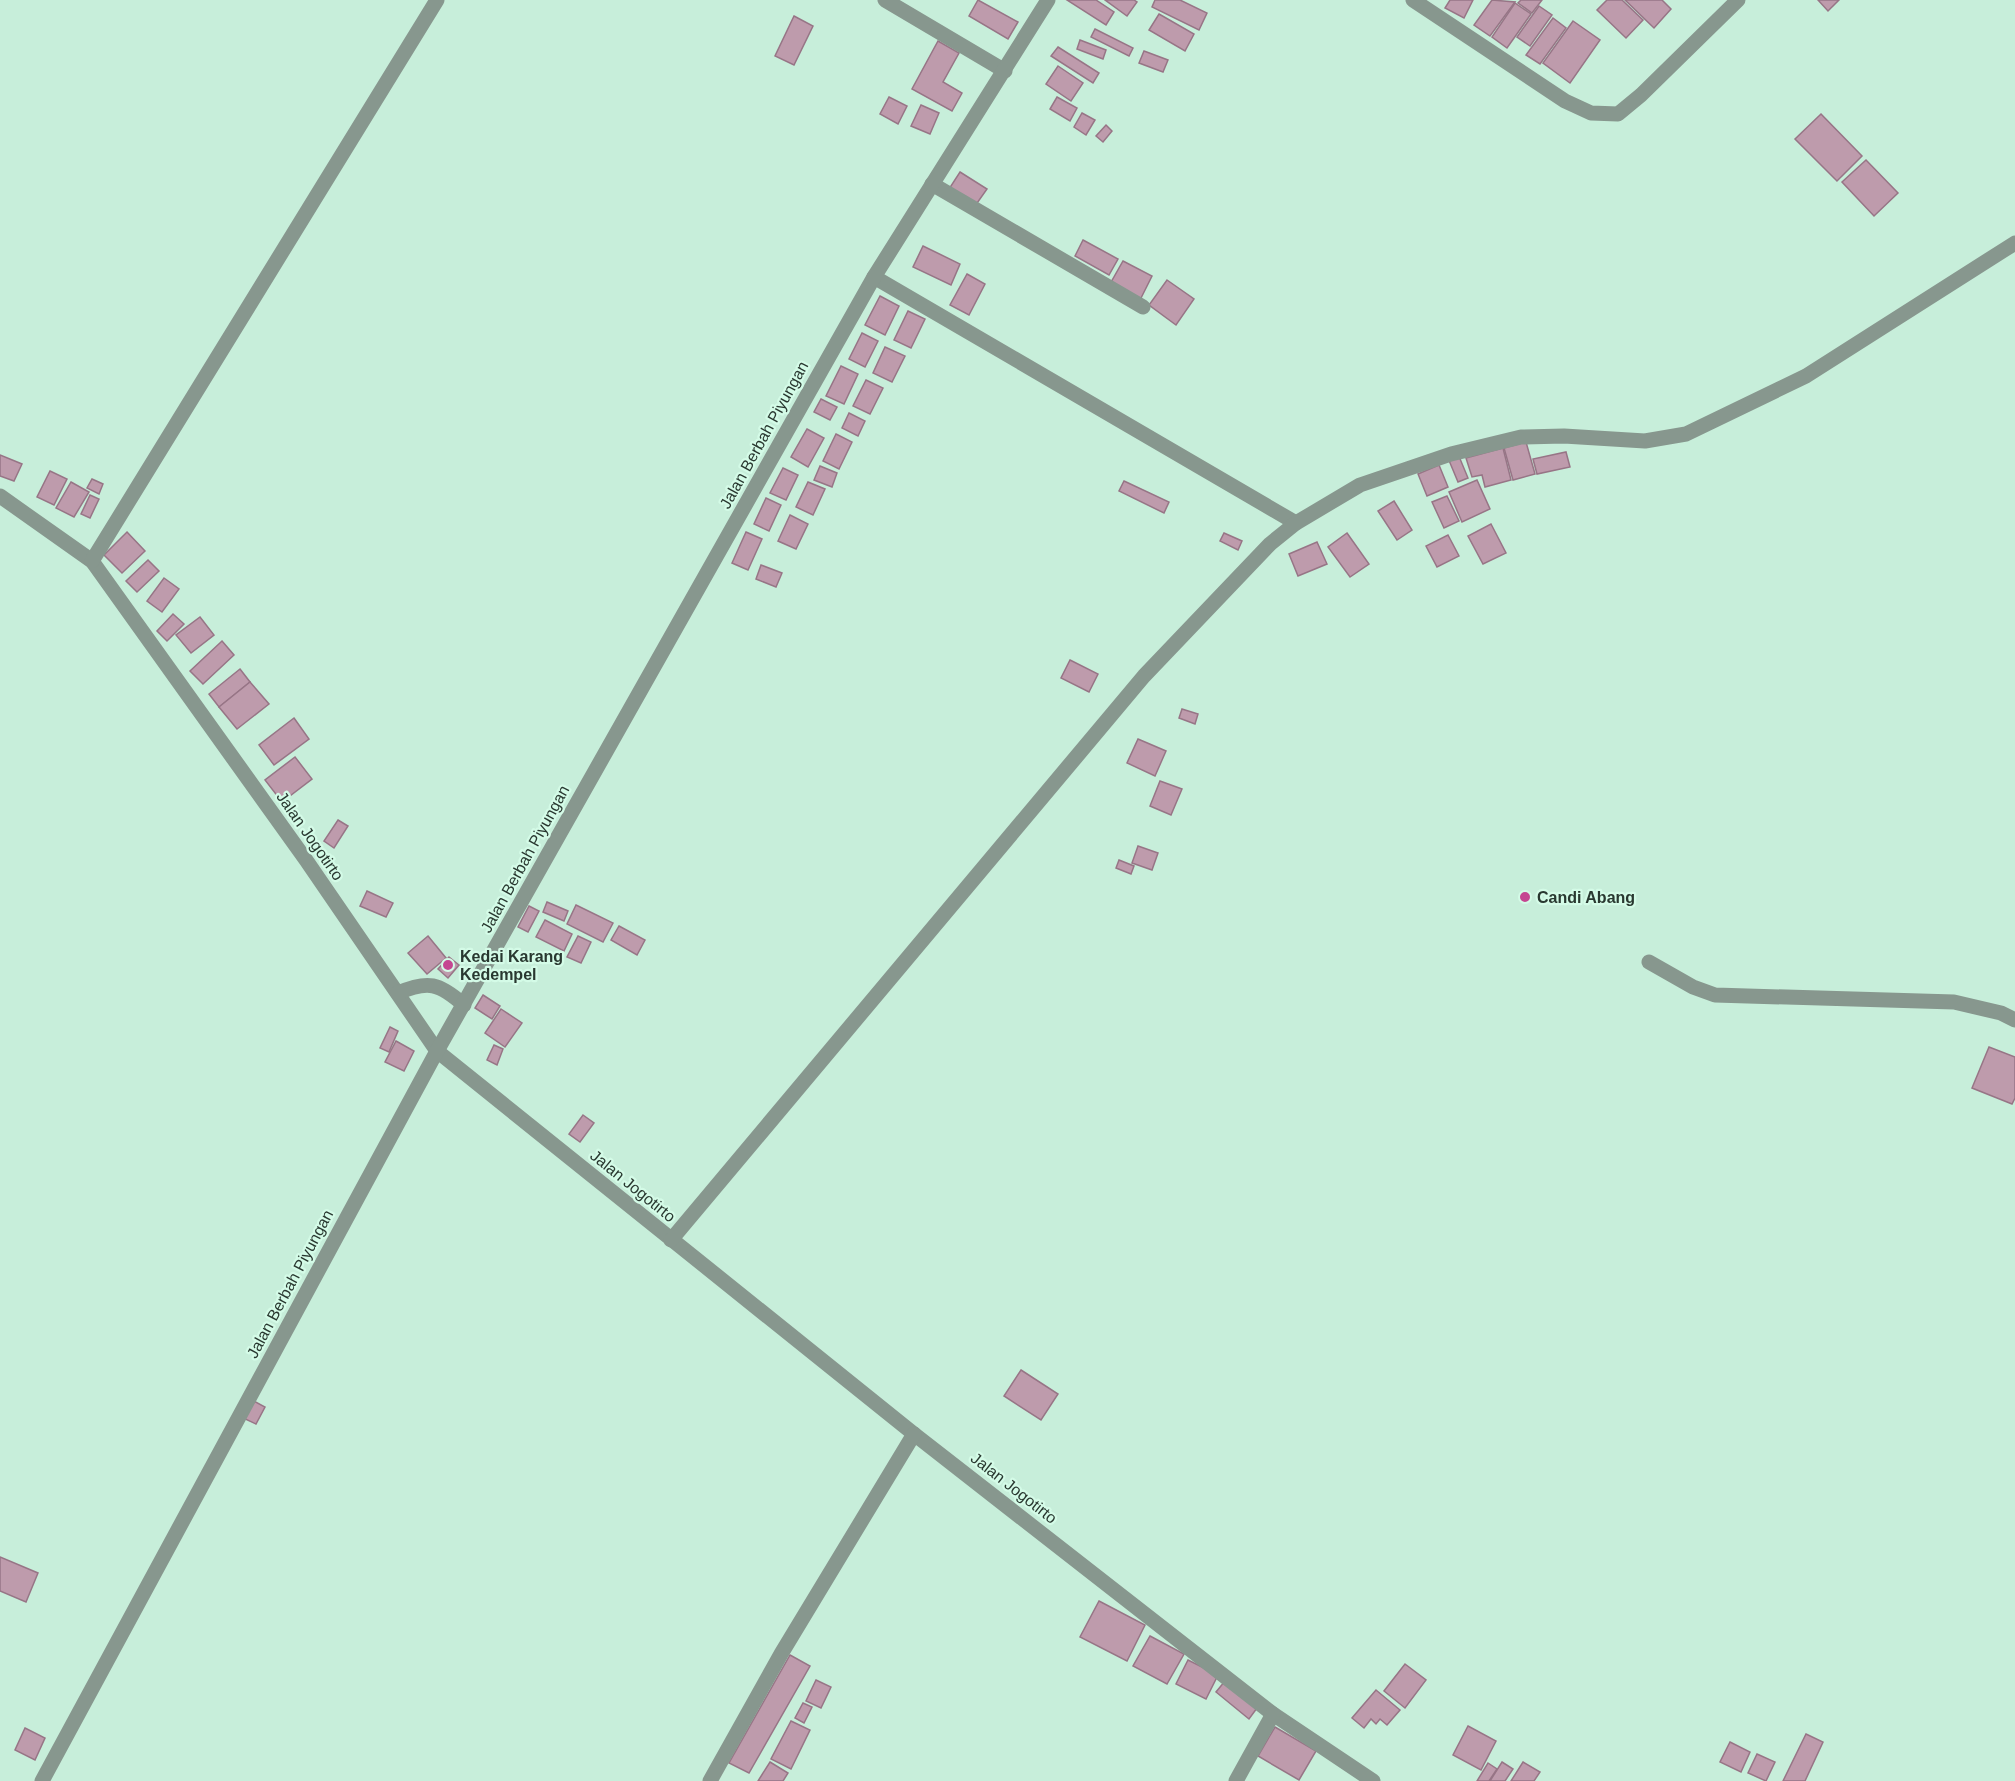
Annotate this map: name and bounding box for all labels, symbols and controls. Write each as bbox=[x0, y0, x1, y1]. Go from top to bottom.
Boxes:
street label: Jalan Berbah Piyungan bbox=[716, 359, 812, 511]
street label: Jalan Berbah Piyungan bbox=[477, 783, 573, 935]
street label: Jalan Jogotirto bbox=[273, 789, 347, 884]
place label: Candi Abang bbox=[1537, 889, 1635, 906]
marker: Candi Abang bbox=[1518, 890, 1532, 904]
place label: Kedai Karang Kedempel bbox=[460, 948, 563, 983]
marker: Kedai Karang Kedempel bbox=[441, 958, 455, 972]
street label: Jalan Jogotirto bbox=[587, 1147, 679, 1225]
street label: Jalan Berbah Piyungan bbox=[244, 1207, 336, 1361]
street label: Jalan Jogotirto bbox=[968, 1449, 1060, 1527]

